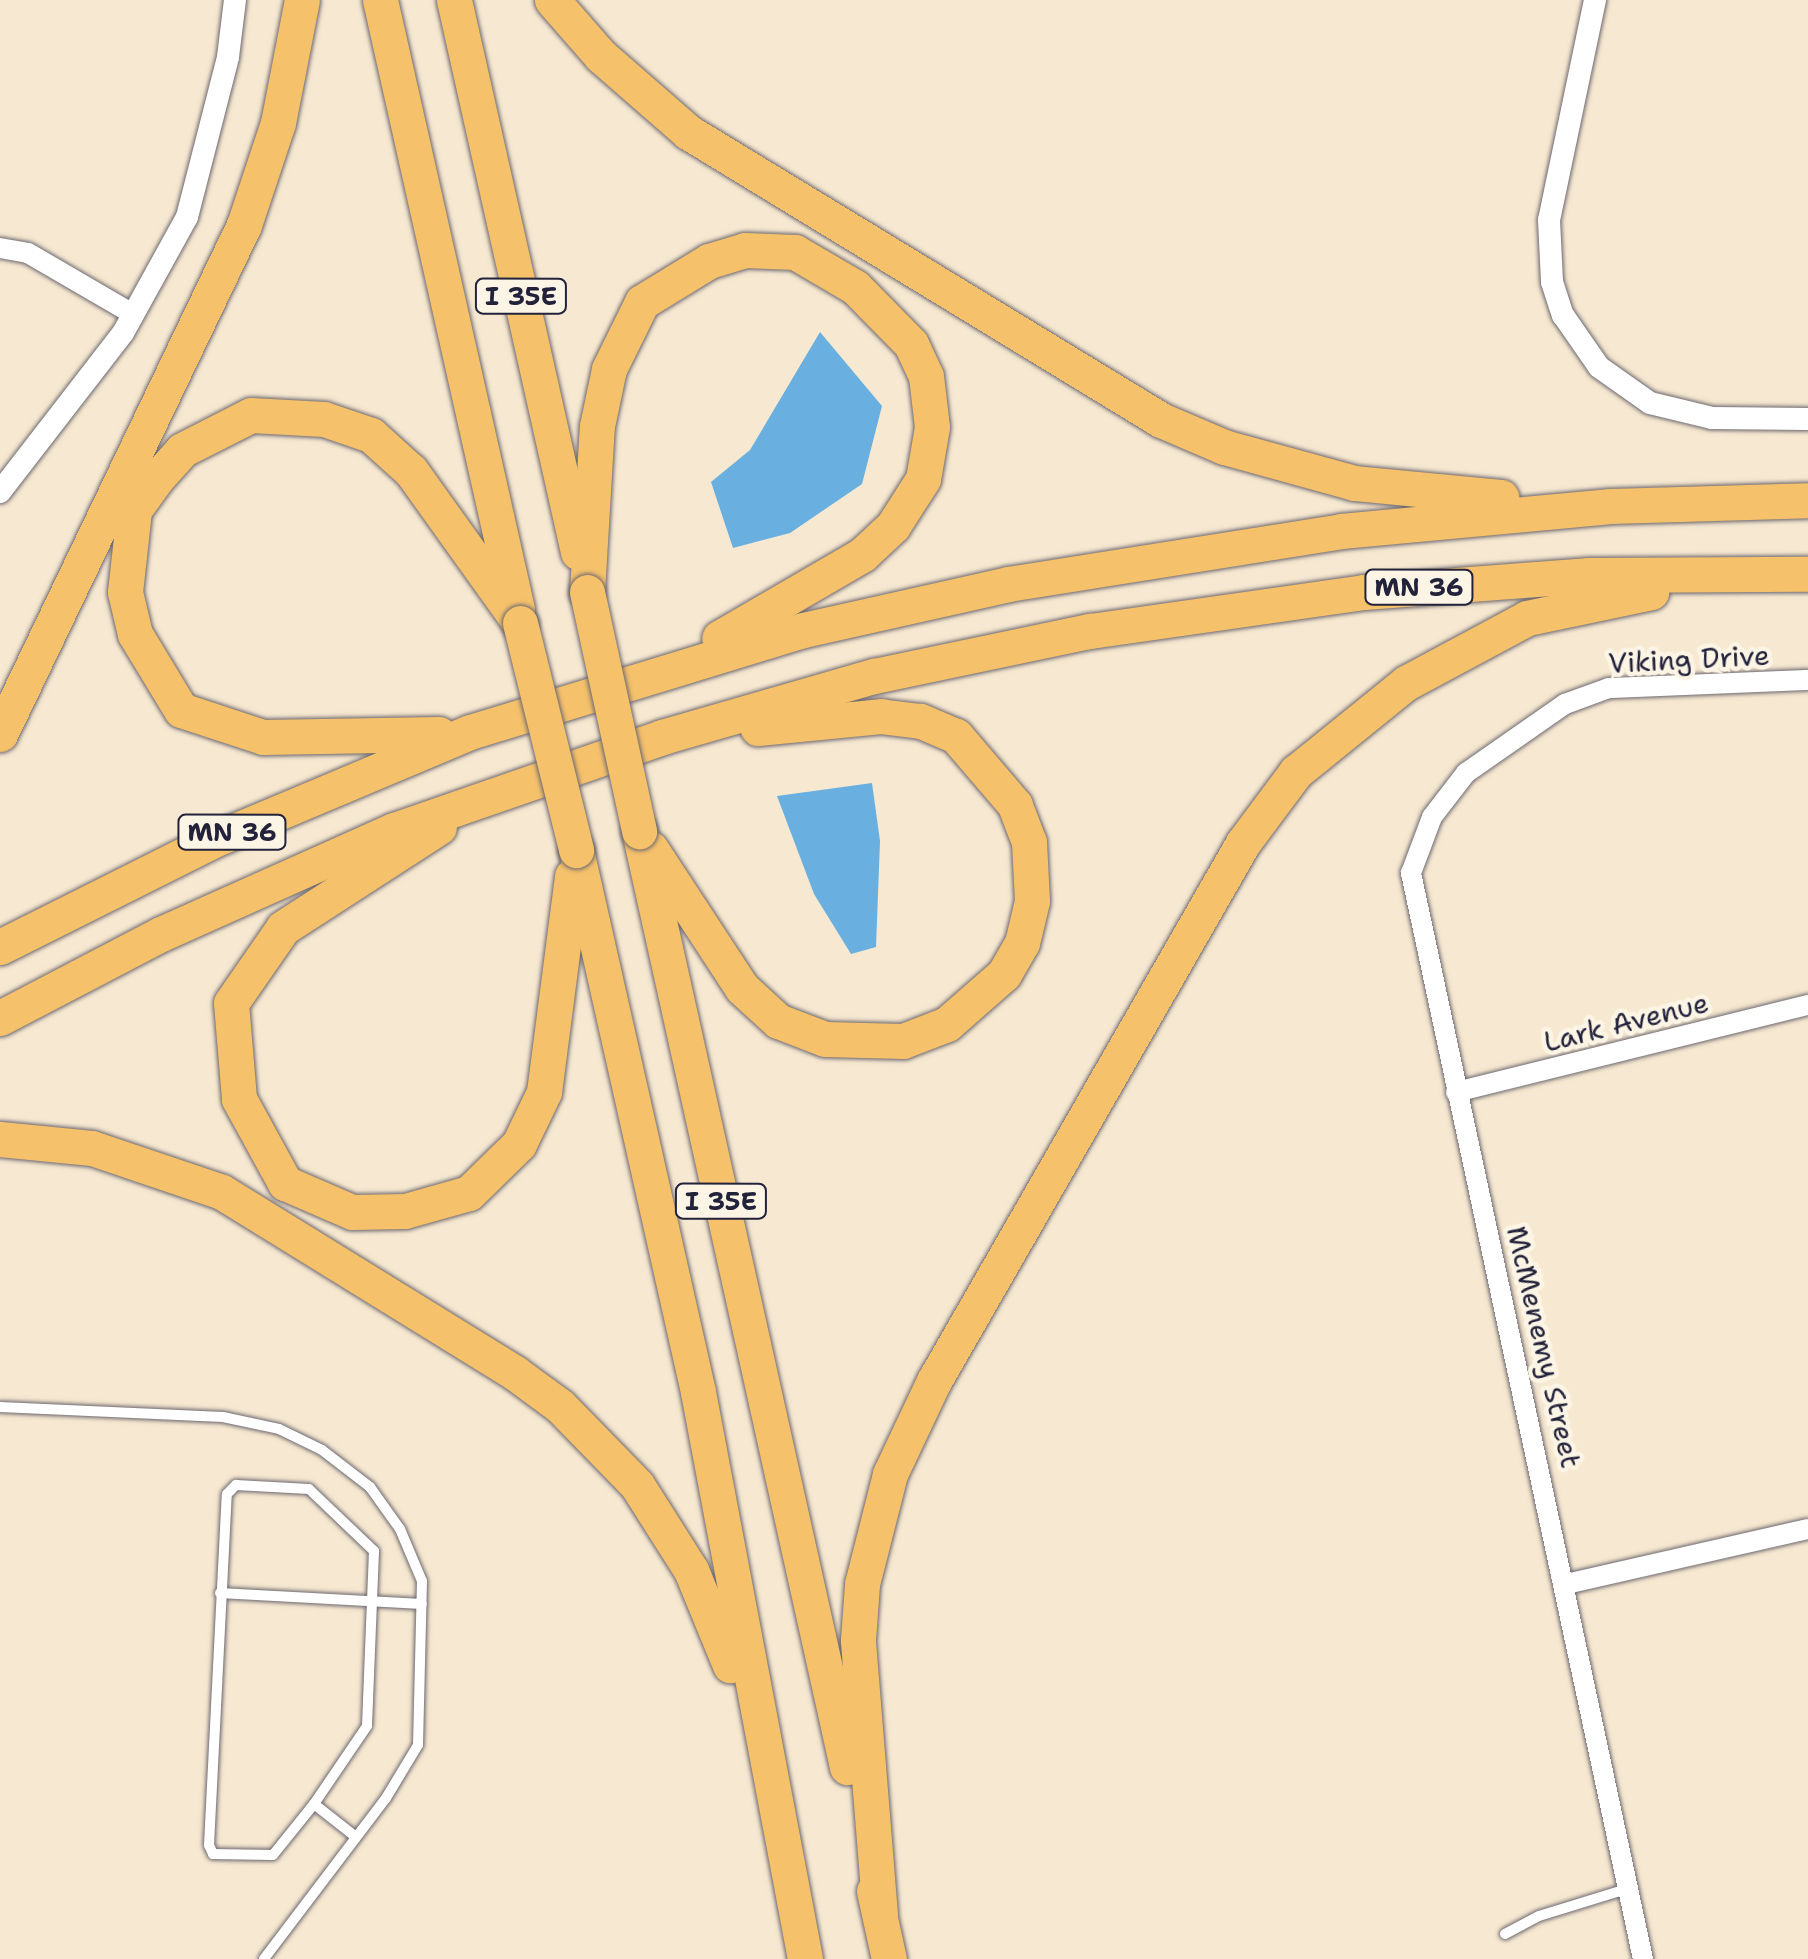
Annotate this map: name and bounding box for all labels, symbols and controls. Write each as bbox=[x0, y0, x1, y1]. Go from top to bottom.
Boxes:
road number: I 35E bbox=[474, 276, 568, 316]
road number: MN 36 bbox=[1364, 567, 1474, 607]
street label: Viking Drive bbox=[1607, 638, 1771, 680]
road number: MN 36 bbox=[177, 812, 287, 852]
street label: Lark Avenue bbox=[1540, 985, 1712, 1059]
road number: I 35E bbox=[674, 1181, 768, 1221]
street label: McMenemy Street bbox=[1500, 1223, 1588, 1471]

